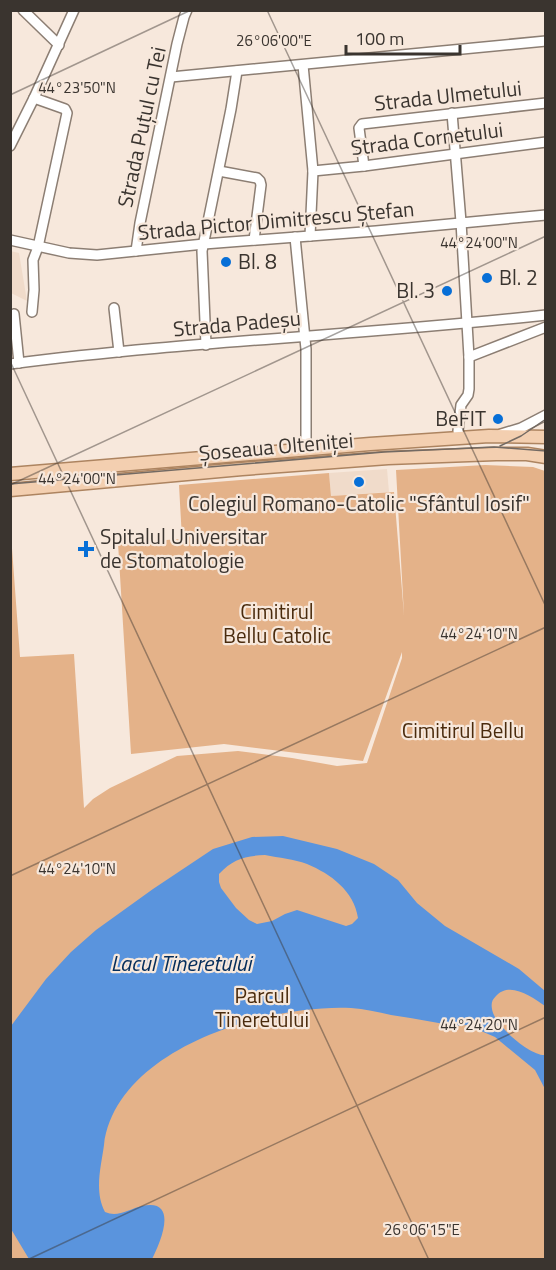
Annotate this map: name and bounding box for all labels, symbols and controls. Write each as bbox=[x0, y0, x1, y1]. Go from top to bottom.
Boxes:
scale bar bbox=[346, 18, 460, 56]
text: 100 m bbox=[355, 25, 404, 52]
text: 26°06'00"E bbox=[236, 29, 312, 52]
street label: Strada Puțul cu Tei bbox=[108, 44, 174, 210]
street label: Strada Ulmetului bbox=[373, 71, 523, 119]
text: 44°23'50"N bbox=[38, 76, 116, 99]
street label: Strada Cornetului bbox=[349, 113, 505, 163]
street label: Strada Pictor Dimitrescu Ștefan bbox=[136, 192, 415, 248]
text: 44°24'00"N bbox=[440, 231, 518, 254]
place label: Bl. 8 bbox=[238, 245, 277, 277]
marker: Bl. 8 bbox=[219, 255, 233, 269]
place label: Bl. 2 bbox=[499, 261, 538, 293]
marker: Bl. 2 bbox=[480, 271, 494, 285]
place label: Bl. 3 bbox=[396, 274, 435, 306]
marker: Bl. 3 bbox=[440, 284, 454, 298]
street label: Strada Padeșu bbox=[172, 301, 302, 345]
place label: BeFIT bbox=[435, 402, 486, 434]
marker: BeFIT bbox=[491, 412, 505, 426]
street label: Șoseaua Olteniței bbox=[197, 423, 354, 469]
text: 44°24'00"N bbox=[38, 467, 116, 490]
marker: Colegiul Romano-Catolic "Sfântul Iosif" bbox=[352, 475, 366, 489]
place label: Colegiul Romano-Catolic "Sfântul Iosif" bbox=[188, 487, 530, 519]
place label: Spitalul Universitar de Stomatologie bbox=[100, 520, 267, 576]
marker: Spitalul Universitar de Stomatologie bbox=[77, 540, 95, 558]
park label: Cimitirul Bellu Catolic bbox=[223, 595, 331, 651]
text: 44°24'10"N bbox=[440, 622, 518, 645]
park label: Cimitirul Bellu bbox=[402, 714, 524, 746]
text: 44°24'10"N bbox=[38, 857, 116, 880]
water label: Lacul Tineretului bbox=[111, 946, 254, 980]
park label: Parcul Tineretului bbox=[215, 979, 309, 1035]
text: 44°24'20"N bbox=[440, 1013, 518, 1036]
text: 26°06'15"E bbox=[384, 1218, 460, 1241]

